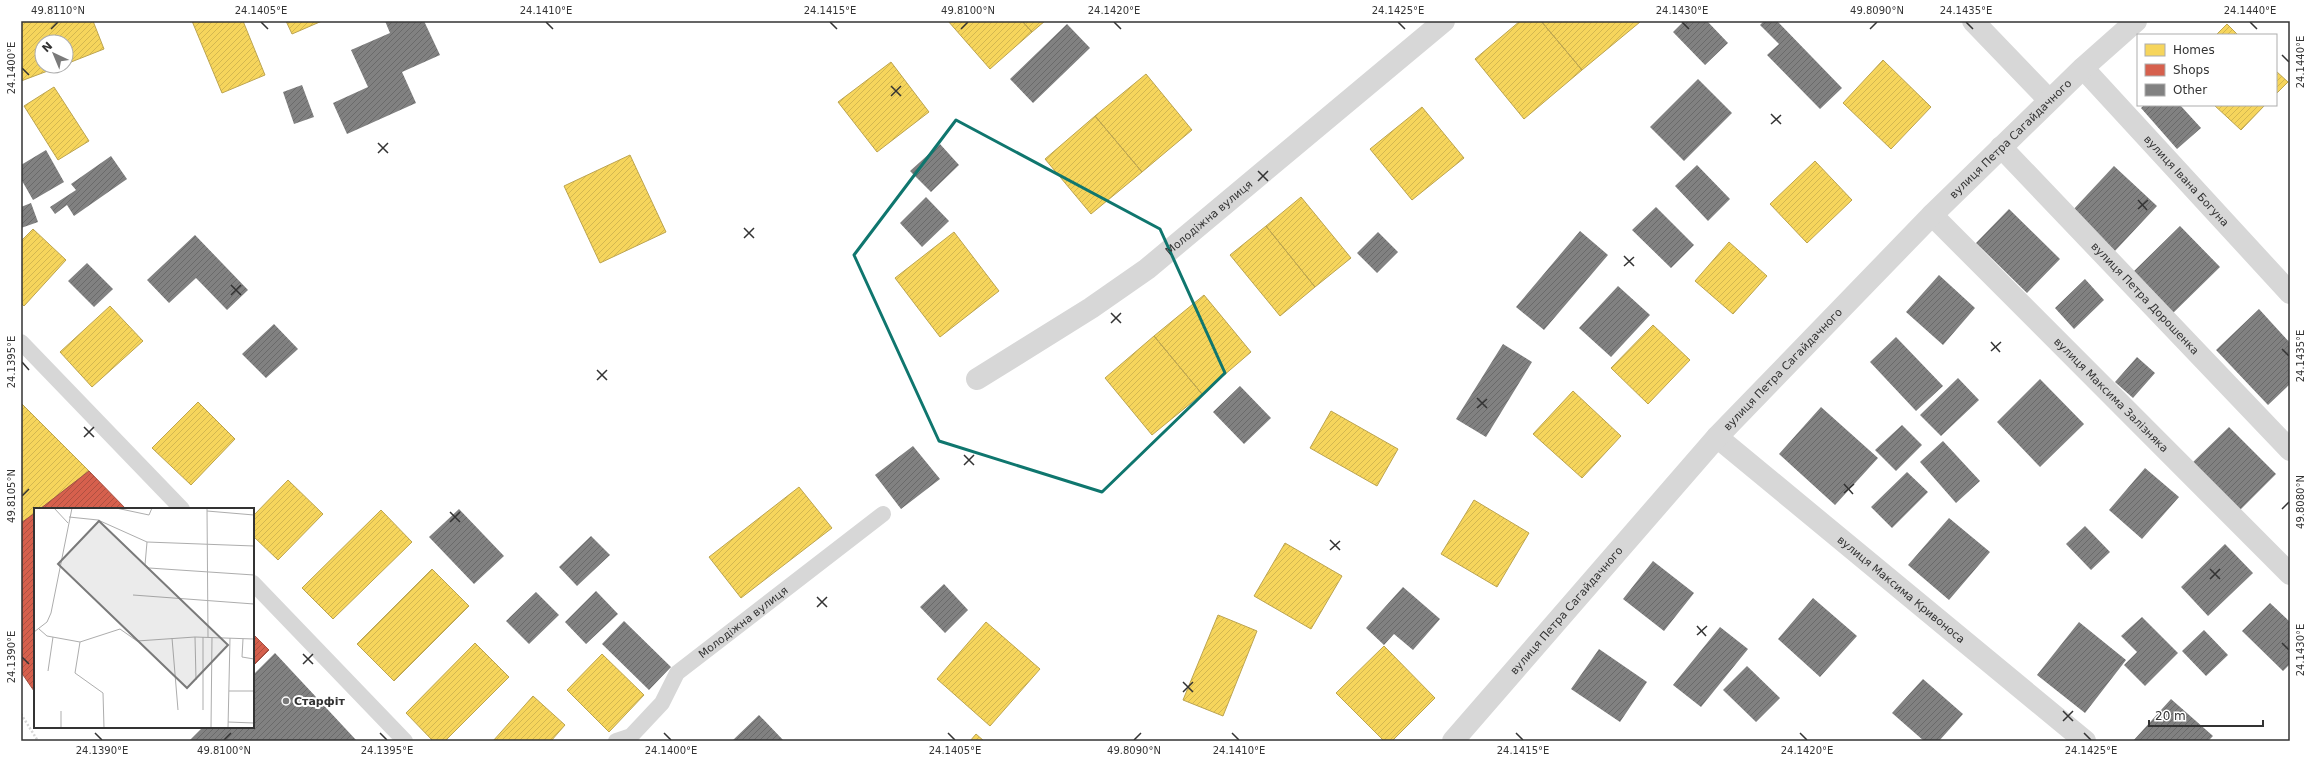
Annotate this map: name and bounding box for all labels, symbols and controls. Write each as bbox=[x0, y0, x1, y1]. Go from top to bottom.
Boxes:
text: 49.8110°N bbox=[31, 5, 85, 16]
text: 24.1405°E bbox=[235, 5, 287, 16]
text: 24.1410°E bbox=[520, 5, 572, 16]
text: 24.1415°E bbox=[804, 5, 856, 16]
text: 49.8100°N bbox=[941, 5, 995, 16]
text: 24.1420°E bbox=[1088, 5, 1140, 16]
text: 24.1425°E bbox=[1372, 5, 1424, 16]
text: 24.1430°E bbox=[1656, 5, 1708, 16]
text: 49.8090°N bbox=[1850, 5, 1904, 16]
text: 24.1435°E bbox=[1940, 5, 1992, 16]
text: 24.1440°E bbox=[2224, 5, 2276, 16]
north arrow bbox=[34, 34, 74, 74]
legend bbox=[2137, 34, 2277, 106]
text: 24.1440°E bbox=[2295, 36, 2306, 88]
text: N bbox=[40, 39, 55, 55]
text: 24.1400°E bbox=[6, 42, 17, 94]
text: Homes bbox=[2173, 43, 2215, 57]
text: Shops bbox=[2173, 63, 2209, 77]
street label: вулиця Петра Сагайдачного bbox=[1947, 77, 2075, 201]
text: Other bbox=[2173, 83, 2207, 97]
street label: вулиця Івана Богуна bbox=[2141, 133, 2231, 229]
street label: Молодіжна вулиця bbox=[1163, 178, 1255, 258]
street label: вулиця Петра Дорошенка bbox=[2088, 240, 2201, 357]
street label: вулиця Петра Сагайдачного bbox=[1721, 306, 1845, 433]
text: 24.1435°E bbox=[2295, 330, 2306, 382]
street label: вулиця Максима Залізняка bbox=[2051, 335, 2171, 455]
text: 24.1395°E bbox=[6, 336, 17, 388]
text: 49.8105°N bbox=[6, 469, 17, 523]
text: 49.8080°N bbox=[2295, 475, 2306, 529]
inset map bbox=[34, 508, 254, 728]
street label: вулиця Максима Кривоноса bbox=[1835, 533, 1967, 646]
street label: вулиця Петра Сагайдачного bbox=[1508, 544, 1626, 677]
street label: Молодіжна вулиця bbox=[696, 584, 791, 661]
text: 24.1430°E bbox=[2295, 624, 2306, 676]
text: 24.1390°E bbox=[6, 631, 17, 683]
place label: Старфіт bbox=[294, 695, 345, 708]
marker: Старфіт bbox=[281, 696, 291, 706]
scale bar bbox=[2149, 702, 2263, 728]
text: 20 m bbox=[2155, 709, 2186, 723]
text: 24.1390°E bbox=[76, 745, 128, 756]
text: 49.8100°N bbox=[197, 745, 251, 756]
text: 24.1395°E bbox=[361, 745, 413, 756]
text: 24.1400°E bbox=[645, 745, 697, 756]
text: 24.1405°E bbox=[929, 745, 981, 756]
text: 49.8090°N bbox=[1107, 745, 1161, 756]
text: 24.1410°E bbox=[1213, 745, 1265, 756]
text: 24.1415°E bbox=[1497, 745, 1549, 756]
text: 24.1420°E bbox=[1781, 745, 1833, 756]
text: 24.1425°E bbox=[2065, 745, 2117, 756]

